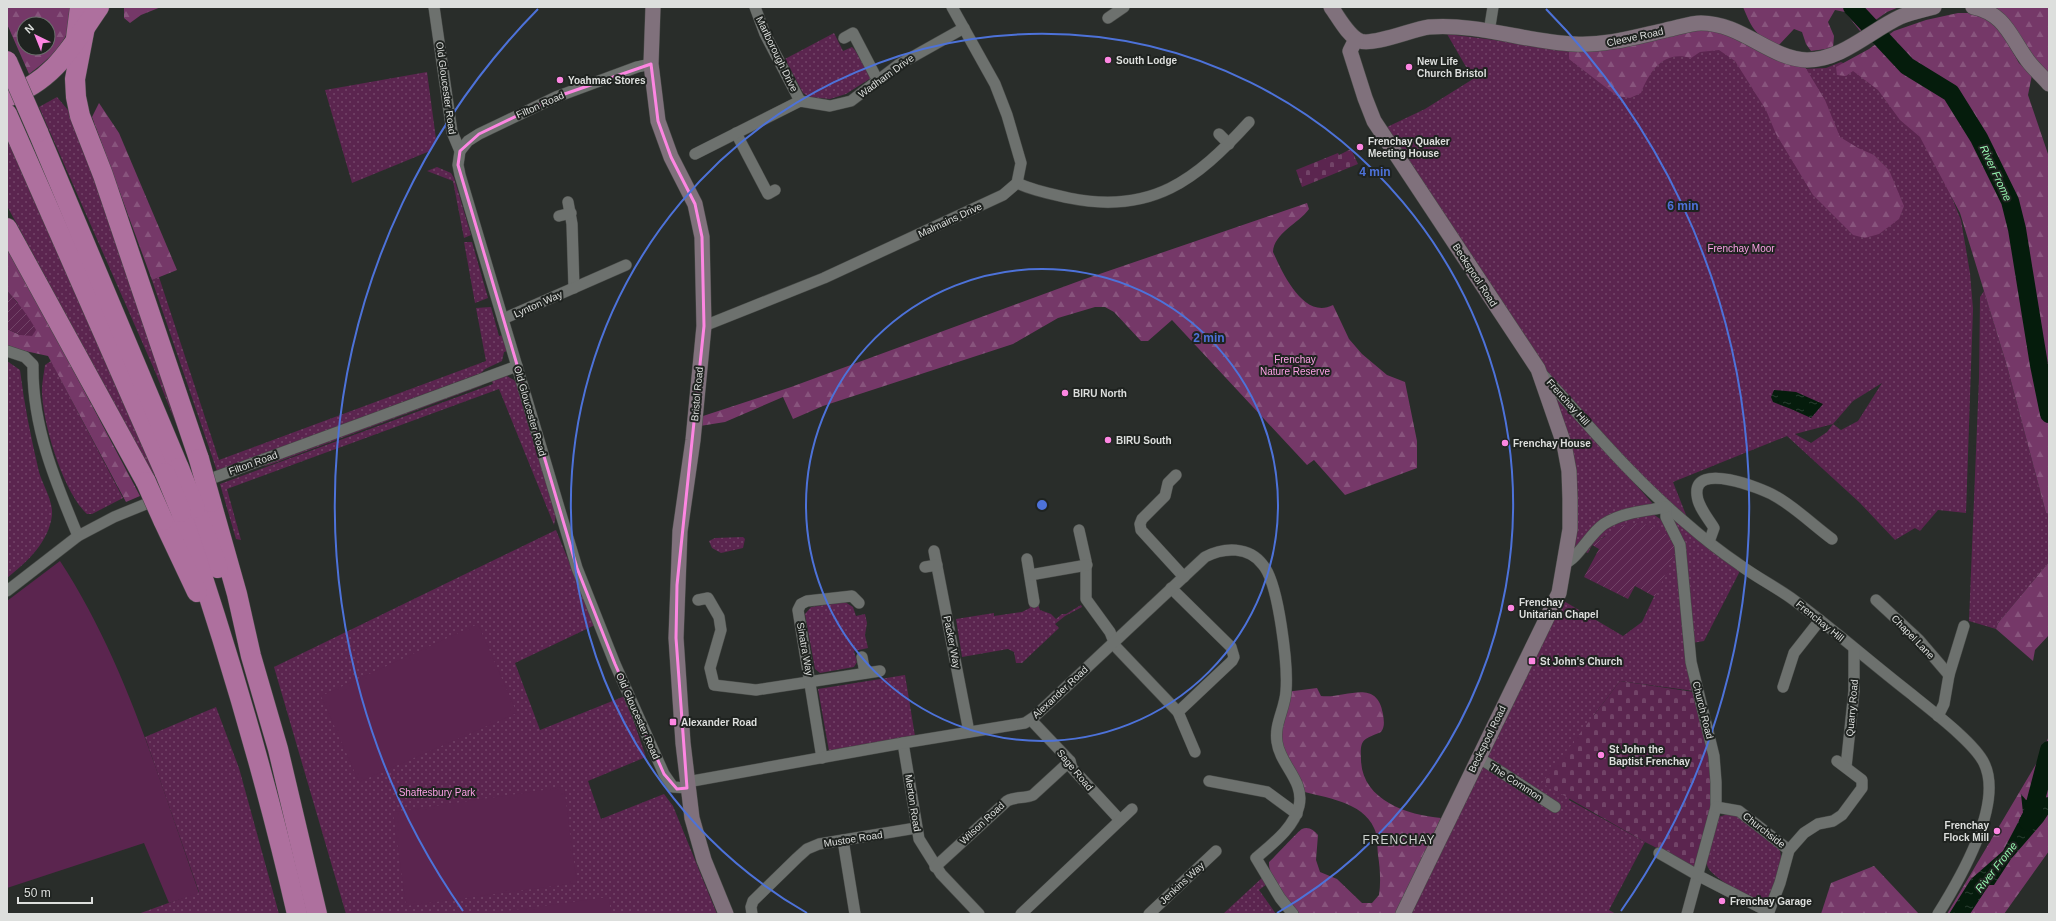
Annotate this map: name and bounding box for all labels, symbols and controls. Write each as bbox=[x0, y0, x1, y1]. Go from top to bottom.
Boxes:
street label: Marlborough Drive bbox=[754, 15, 800, 94]
north arrow bbox=[16, 16, 56, 56]
text: N bbox=[22, 22, 36, 36]
street label: Cleeve Road bbox=[1606, 26, 1664, 48]
street label: Old Gloucester Road bbox=[434, 41, 458, 135]
street label: Wadham Drive bbox=[856, 52, 916, 100]
marker: South Lodge bbox=[1103, 55, 1113, 65]
place label: South Lodge bbox=[1116, 55, 1178, 66]
place label: New Life Church Bristol bbox=[1417, 56, 1487, 79]
marker: New Life Church Bristol bbox=[1404, 62, 1414, 72]
marker: Yoahmac Stores bbox=[555, 75, 565, 85]
place label: Yoahmac Stores bbox=[568, 75, 646, 86]
street label: Filton Road bbox=[514, 90, 566, 120]
place label: Frenchay Quaker Meeting House bbox=[1368, 136, 1450, 159]
marker: Frenchay Quaker Meeting House bbox=[1355, 142, 1365, 152]
water label: River Frome bbox=[1978, 143, 2014, 203]
text: 4 min bbox=[1359, 165, 1391, 179]
text: 6 min bbox=[1667, 199, 1699, 213]
street label: Malmains Drive bbox=[916, 200, 984, 240]
street label: Beckspool Road bbox=[1451, 241, 1499, 309]
park label: Frenchay Moor bbox=[1707, 243, 1775, 254]
street label: Lynton Way bbox=[512, 288, 564, 320]
text: 2 min bbox=[1193, 331, 1225, 345]
park label: Frenchay Nature Reserve bbox=[1260, 354, 1330, 377]
street label: Old Gloucester Road bbox=[512, 365, 548, 457]
street label: Bristol Road bbox=[689, 366, 705, 422]
street label: Frenchay Hill bbox=[1544, 377, 1592, 427]
marker: BIRU North bbox=[1060, 388, 1070, 398]
place label: BIRU North bbox=[1073, 388, 1127, 399]
marker: BIRU South bbox=[1103, 435, 1113, 445]
place label: BIRU South bbox=[1116, 435, 1172, 446]
marker: Frenchay House bbox=[1500, 438, 1510, 448]
place label: Frenchay House bbox=[1513, 438, 1591, 449]
street label: Filton Road bbox=[227, 449, 279, 477]
centre of rings bbox=[1035, 498, 1049, 512]
place label: Frenchay Unitarian Chapel bbox=[1519, 597, 1599, 620]
street label: Frenchay Hill bbox=[1794, 598, 1846, 644]
marker: Frenchay Unitarian Chapel bbox=[1506, 603, 1516, 613]
street label: Chapel Lane bbox=[1889, 613, 1937, 662]
street label: Packer Way bbox=[941, 615, 963, 669]
street label: Sinatra Way bbox=[795, 621, 815, 677]
marker: St John's Church bbox=[1527, 656, 1537, 666]
place label: St John's Church bbox=[1540, 656, 1622, 667]
street label: Alexander Road bbox=[1030, 664, 1090, 720]
street label: Old Gloucester Road bbox=[614, 671, 662, 761]
street label: Quarry Road bbox=[1844, 679, 1860, 737]
street label: Church Road bbox=[1691, 680, 1715, 740]
street label: Beckspool Road bbox=[1466, 704, 1508, 774]
marker: Alexander Road bbox=[668, 717, 678, 727]
place label: Alexander Road bbox=[681, 717, 757, 728]
place label: St John the Baptist Frenchay bbox=[1609, 744, 1691, 767]
street label: Sage Road bbox=[1055, 747, 1095, 793]
marker: St John the Baptist Frenchay bbox=[1596, 750, 1606, 760]
street label: The Common bbox=[1488, 761, 1544, 803]
street label: Merton Road bbox=[903, 774, 923, 832]
park label: Shaftesbury Park bbox=[399, 787, 476, 798]
street label: Wilson Road bbox=[958, 800, 1006, 846]
street label: Churchside bbox=[1741, 810, 1788, 850]
place label: Frenchay Flock Mill bbox=[1943, 820, 1989, 843]
marker: Frenchay Flock Mill bbox=[1992, 826, 2002, 836]
street label: Mustoe Road bbox=[823, 829, 883, 849]
district label: FRENCHAY bbox=[1362, 833, 1436, 847]
water label: River Frome bbox=[1973, 839, 2019, 895]
street label: Jenkins Way bbox=[1158, 860, 1206, 906]
scale bar bbox=[18, 879, 92, 905]
text: 50 m bbox=[24, 886, 51, 900]
marker: Frenchay Garage bbox=[1717, 896, 1727, 906]
place label: Frenchay Garage bbox=[1730, 896, 1812, 907]

